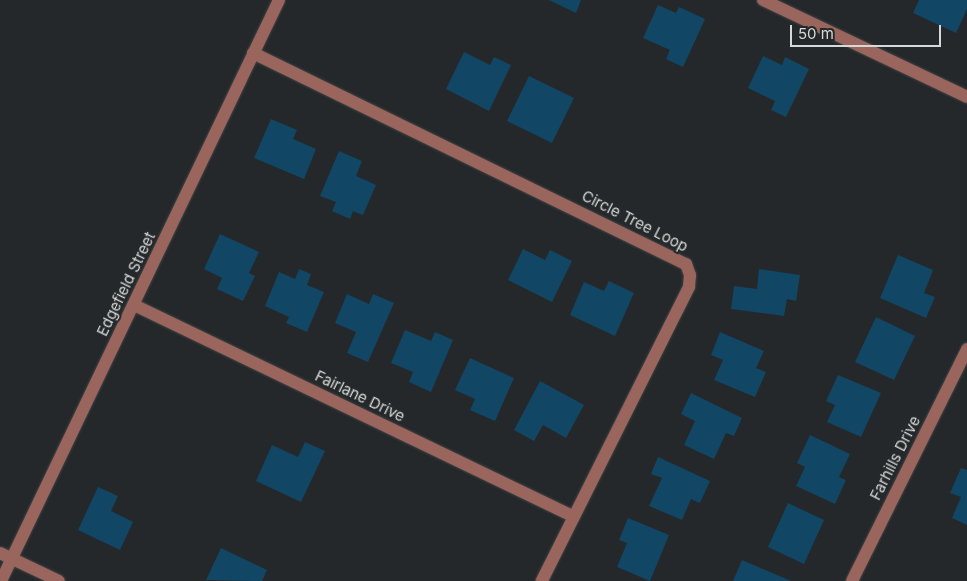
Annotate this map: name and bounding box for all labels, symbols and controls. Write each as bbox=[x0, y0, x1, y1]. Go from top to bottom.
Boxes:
scale bar bbox=[792, 15, 943, 47]
text: 50 m bbox=[798, 24, 834, 43]
street label: Circle Tree Loop bbox=[579, 186, 691, 256]
street label: Edgefield Street bbox=[93, 229, 159, 339]
street label: Fairlane Drive bbox=[312, 367, 408, 425]
street label: Farhills Drive bbox=[866, 413, 924, 503]

